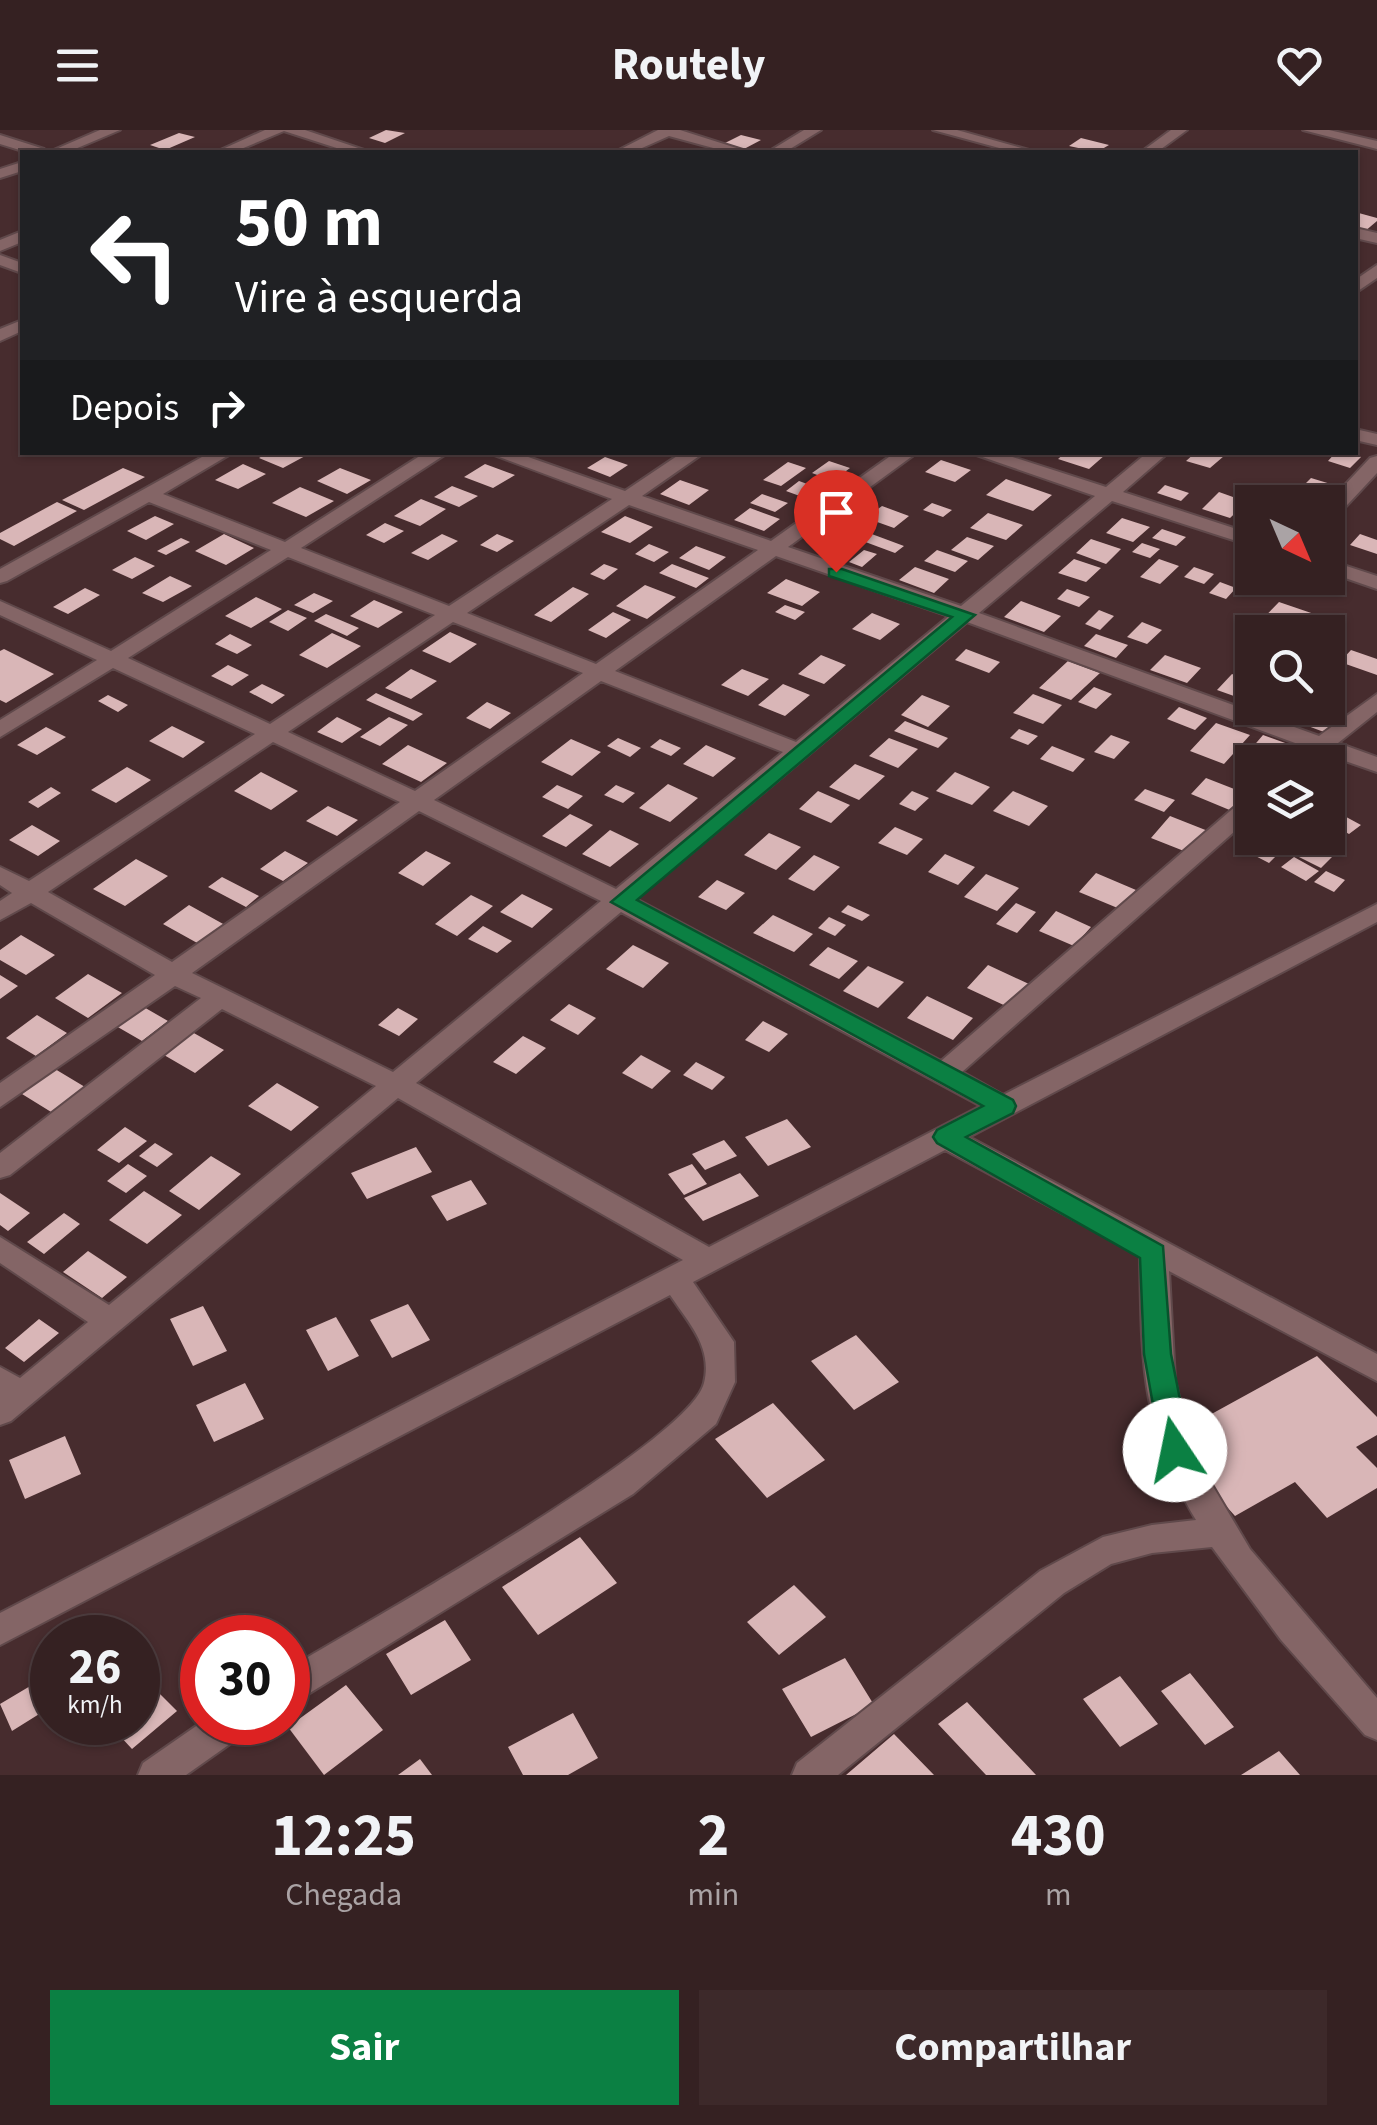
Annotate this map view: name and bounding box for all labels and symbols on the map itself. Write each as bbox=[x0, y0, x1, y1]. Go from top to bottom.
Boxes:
pin bbox=[794, 470, 879, 573]
north arrow bbox=[1235, 485, 1345, 595]
position arrow bbox=[1123, 1398, 1227, 1502]
speed limit sign: 30 bbox=[180, 1615, 310, 1745]

